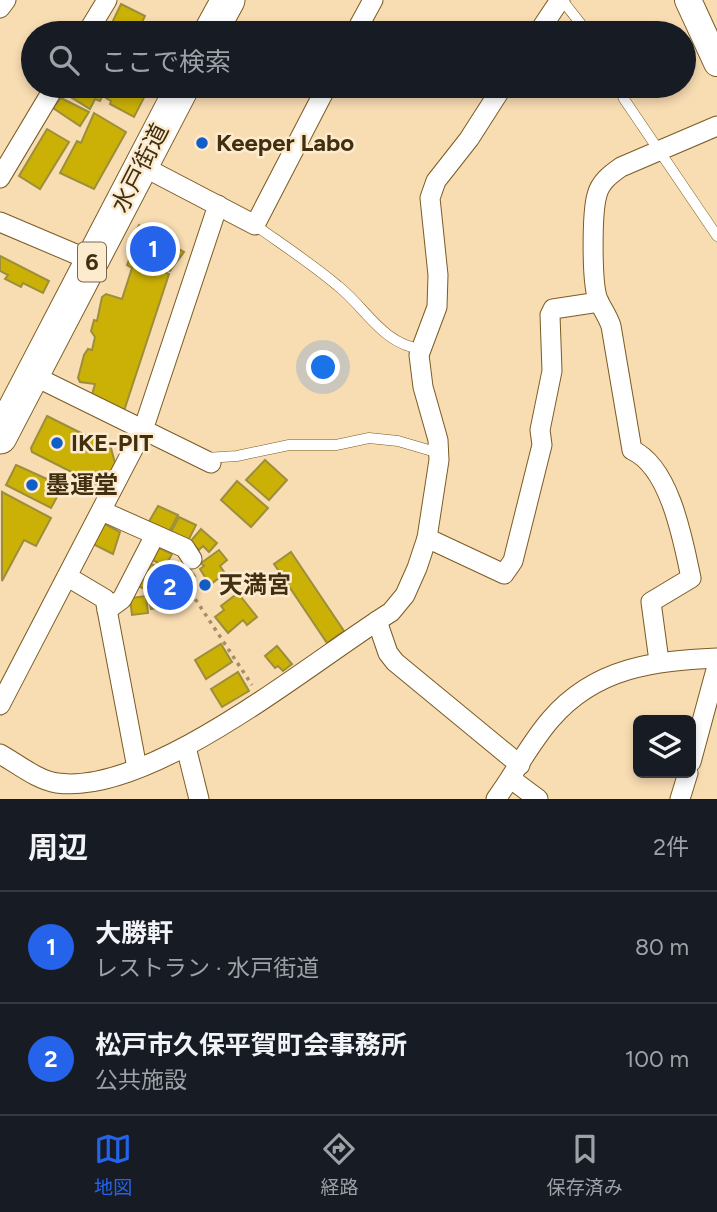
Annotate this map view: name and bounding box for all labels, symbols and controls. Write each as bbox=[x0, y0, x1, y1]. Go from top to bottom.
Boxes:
search box bbox=[21, 21, 696, 98]
icon: search bbox=[45, 41, 83, 79]
text: ここで検索 bbox=[101, 46, 231, 78]
street label: 水戸街道 bbox=[105, 118, 174, 217]
place label: Keeper Labo bbox=[216, 128, 354, 157]
marker: Keeper Labo bbox=[194, 135, 210, 151]
pin: 1 bbox=[130, 223, 176, 275]
road number: 6 bbox=[78, 243, 106, 282]
your location bbox=[306, 350, 340, 384]
place label: IKE-PIT bbox=[71, 428, 153, 457]
marker: IKE-PIT bbox=[49, 435, 65, 451]
place label: 墨運堂 bbox=[46, 470, 118, 499]
marker: 墨運堂 bbox=[24, 477, 40, 493]
pin: 2 bbox=[147, 561, 193, 613]
place label: 天満宮 bbox=[219, 570, 291, 599]
marker: 天満宮 bbox=[197, 577, 213, 593]
map controls bbox=[633, 715, 696, 778]
button: layers bbox=[633, 715, 696, 778]
text: 周辺 bbox=[28, 829, 88, 866]
text: 2件 bbox=[653, 833, 689, 861]
text: 大勝軒 bbox=[95, 917, 173, 949]
text: 1 bbox=[46, 933, 56, 961]
text: 80 m bbox=[635, 933, 689, 961]
text: レストラン · 水戸街道 bbox=[95, 954, 319, 982]
text: 松戸市久保平賀町会事務所 bbox=[95, 1029, 407, 1061]
text: 2 bbox=[44, 1045, 58, 1073]
text: 100 m bbox=[625, 1045, 689, 1073]
text: 公共施設 bbox=[95, 1066, 187, 1094]
tab: 地図 bbox=[94, 1130, 132, 1199]
tab: 経路 bbox=[320, 1130, 359, 1199]
tab: 保存済み bbox=[547, 1130, 623, 1199]

